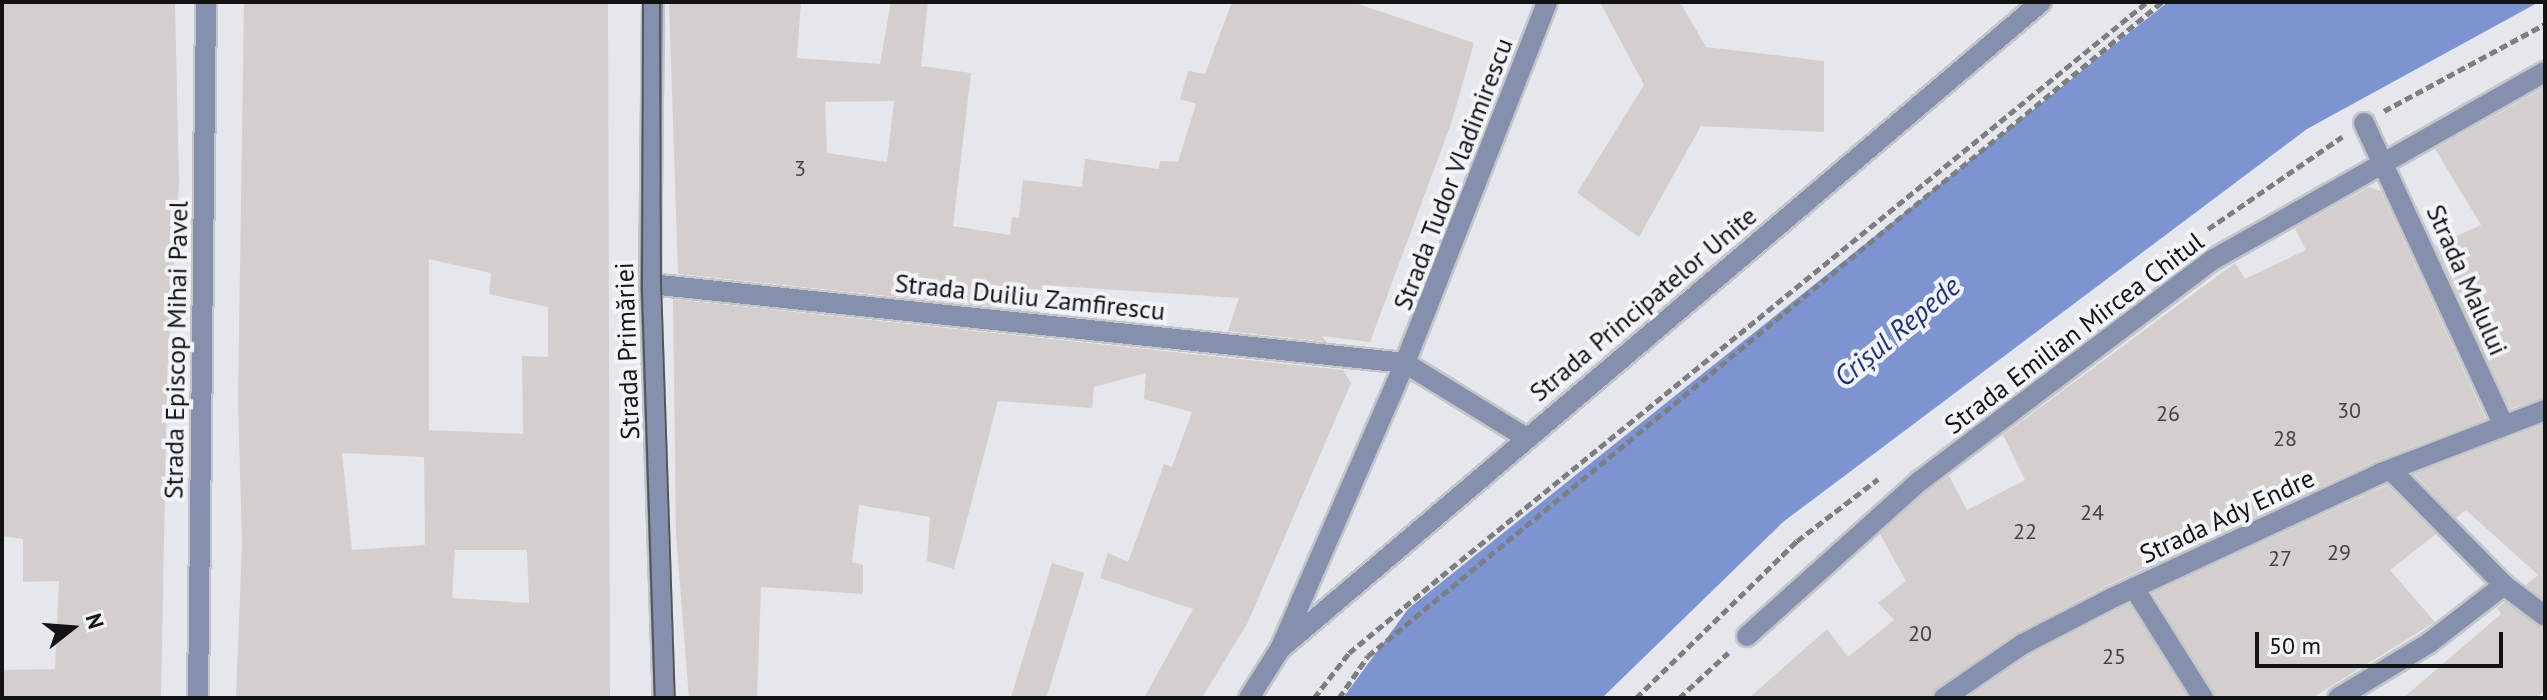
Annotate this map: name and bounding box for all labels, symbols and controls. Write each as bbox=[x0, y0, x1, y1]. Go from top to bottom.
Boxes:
street label: Strada Tudor Vladimirescu bbox=[1386, 33, 1520, 315]
house number: 3 bbox=[794, 156, 806, 182]
street label: Strada Principatelor Unite bbox=[1523, 200, 1763, 408]
street label: Strada Malului bbox=[2420, 200, 2514, 360]
street label: Strada Episcop Mihai Pavel bbox=[158, 201, 194, 499]
street label: Strada Emilian Mircea Chitul bbox=[1938, 226, 2210, 440]
street label: Strada Primăriei bbox=[608, 262, 646, 440]
street label: Strada Duiliu Zamfirescu bbox=[893, 267, 1167, 327]
water label: Crișul Repede bbox=[1827, 269, 1967, 393]
house number: 30 bbox=[2337, 398, 2361, 424]
house number: 26 bbox=[2156, 401, 2180, 427]
house number: 28 bbox=[2273, 426, 2297, 452]
street label: Strada Ady Endre bbox=[2134, 462, 2320, 570]
house number: 24 bbox=[2080, 500, 2104, 526]
house number: 22 bbox=[2013, 519, 2037, 545]
house number: 29 bbox=[2327, 540, 2351, 566]
house number: 27 bbox=[2268, 546, 2292, 572]
north arrow bbox=[32, 588, 112, 668]
text: N bbox=[79, 610, 110, 632]
scale bar bbox=[2259, 616, 2507, 666]
house number: 20 bbox=[1908, 621, 1932, 647]
text: 50 m bbox=[2269, 630, 2321, 661]
house number: 25 bbox=[2102, 644, 2126, 670]

